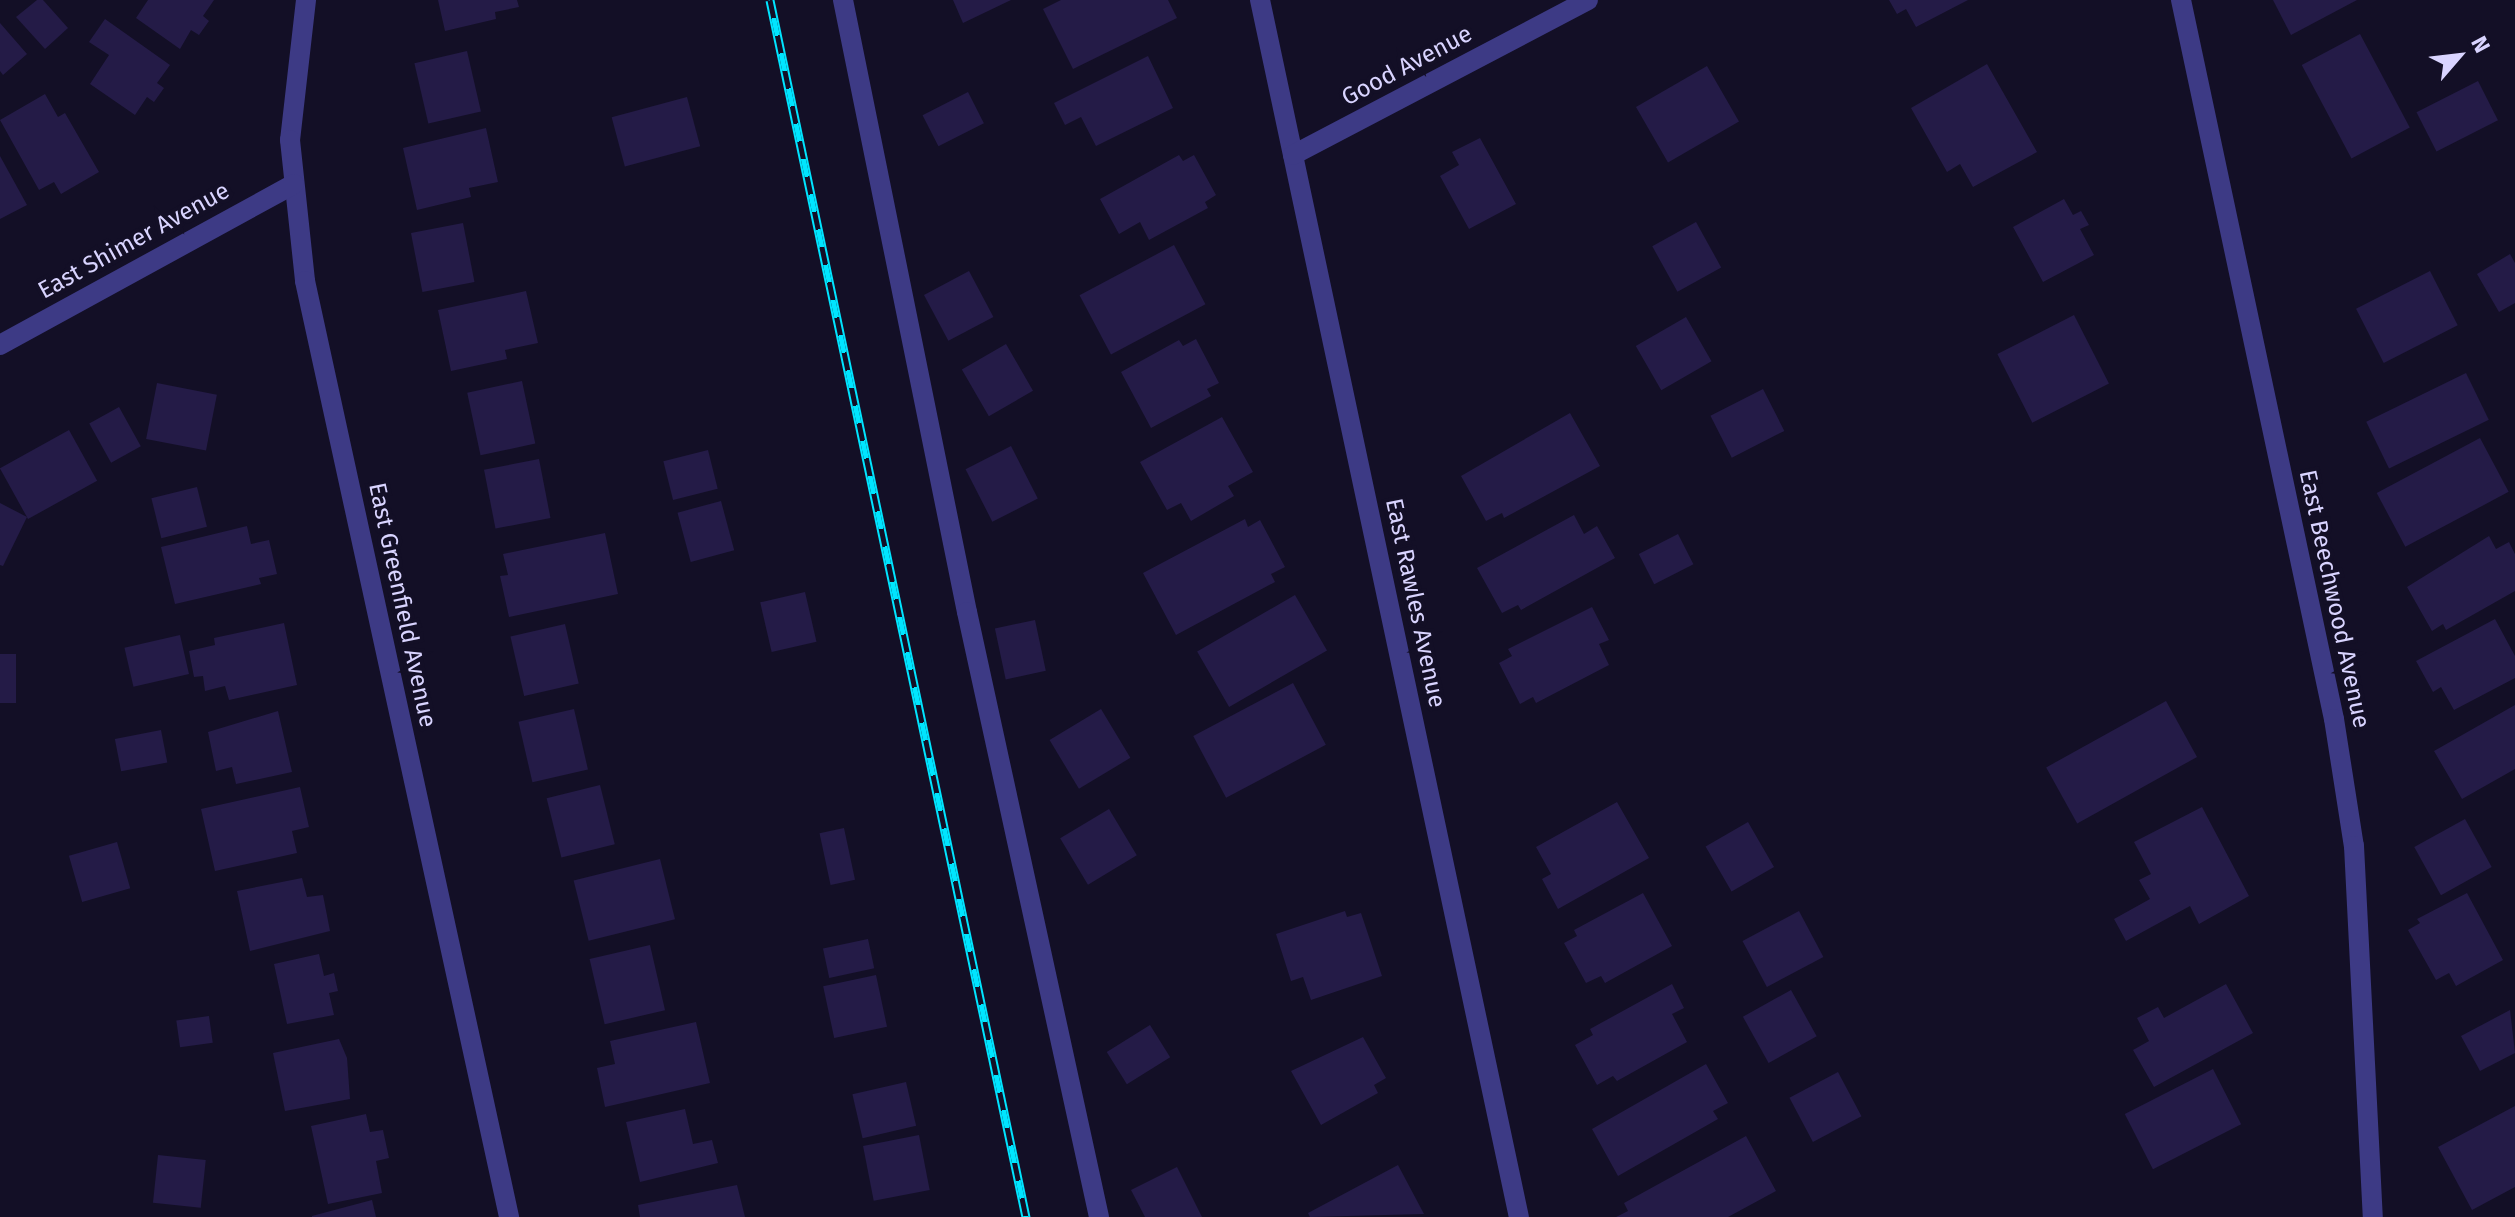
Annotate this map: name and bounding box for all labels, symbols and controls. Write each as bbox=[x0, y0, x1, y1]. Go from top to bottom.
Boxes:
north arrow bbox=[2419, 16, 2499, 96]
street label: Good Avenue bbox=[1337, 20, 1477, 112]
text: N bbox=[2465, 32, 2496, 57]
street label: East Shimer Avenue bbox=[33, 176, 235, 306]
street label: East Beechwood Avenue bbox=[2293, 467, 2375, 731]
street label: East Greenfield Avenue bbox=[362, 480, 442, 730]
street label: East Rawles Avenue bbox=[1379, 496, 1451, 710]

